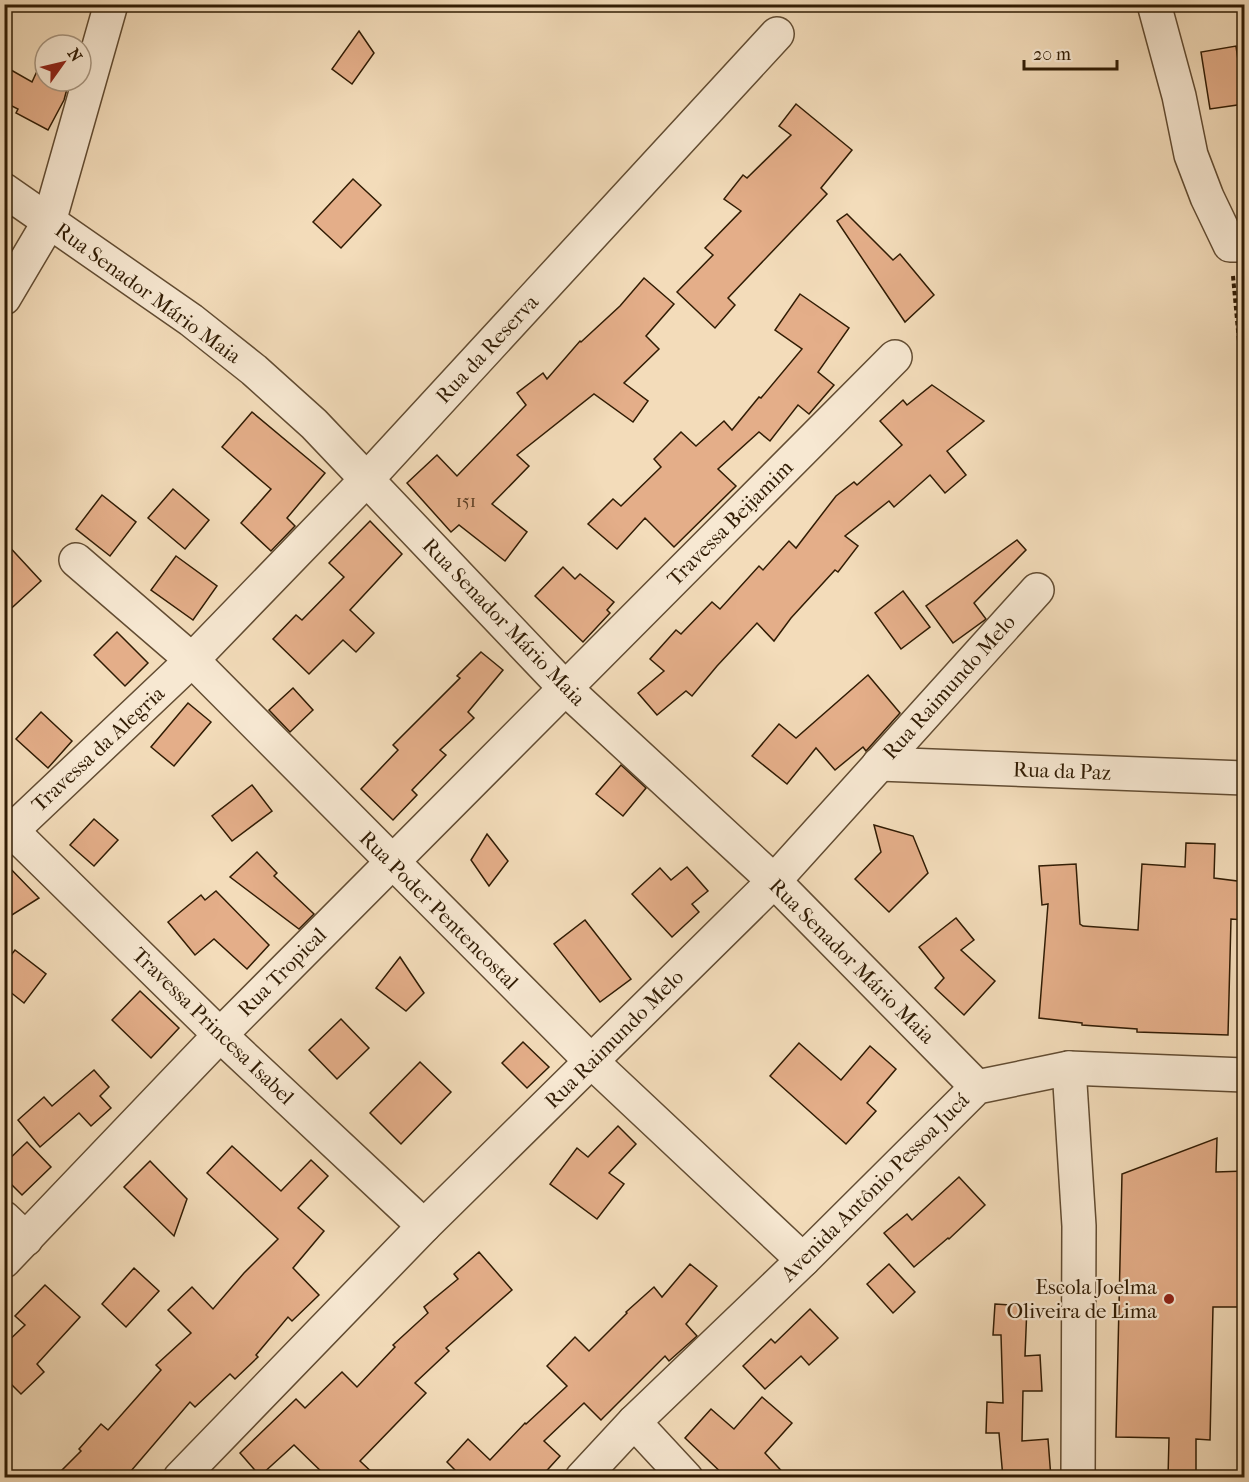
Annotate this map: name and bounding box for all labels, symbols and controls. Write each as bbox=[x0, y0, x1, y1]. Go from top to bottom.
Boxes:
north arrow bbox=[33, 33, 93, 93]
scale bar bbox=[1024, 33, 1117, 71]
text: 20 m bbox=[1033, 44, 1071, 65]
text: N bbox=[64, 45, 87, 66]
street label: Rua Senador Mário Maia bbox=[51, 218, 246, 369]
street label: Rua da Reserva bbox=[431, 290, 543, 408]
street label: Travessa Beijamim bbox=[662, 455, 798, 591]
house number: 151 bbox=[456, 491, 476, 512]
street label: Rua Senador Mário Maia bbox=[418, 533, 590, 711]
street label: Rua Raimundo Melo bbox=[878, 610, 1020, 764]
street label: Travessa da Alegria bbox=[27, 681, 170, 817]
street label: Rua da Paz bbox=[1013, 757, 1111, 785]
street label: Rua Poder Pentencostal bbox=[355, 826, 523, 994]
street label: Rua Senador Mário Maia bbox=[765, 874, 940, 1049]
street label: Rua Tropical bbox=[233, 923, 331, 1021]
street label: Travessa Princesa Isabel bbox=[127, 943, 299, 1110]
street label: Rua Raimundo Melo bbox=[540, 965, 688, 1113]
street label: Avenida Antônio Pessoa Jucá bbox=[775, 1088, 974, 1287]
place label: Escola Joelma Oliveira de Lima bbox=[1007, 1275, 1157, 1323]
marker: Escola Joelma Oliveira de Lima bbox=[1162, 1292, 1176, 1306]

